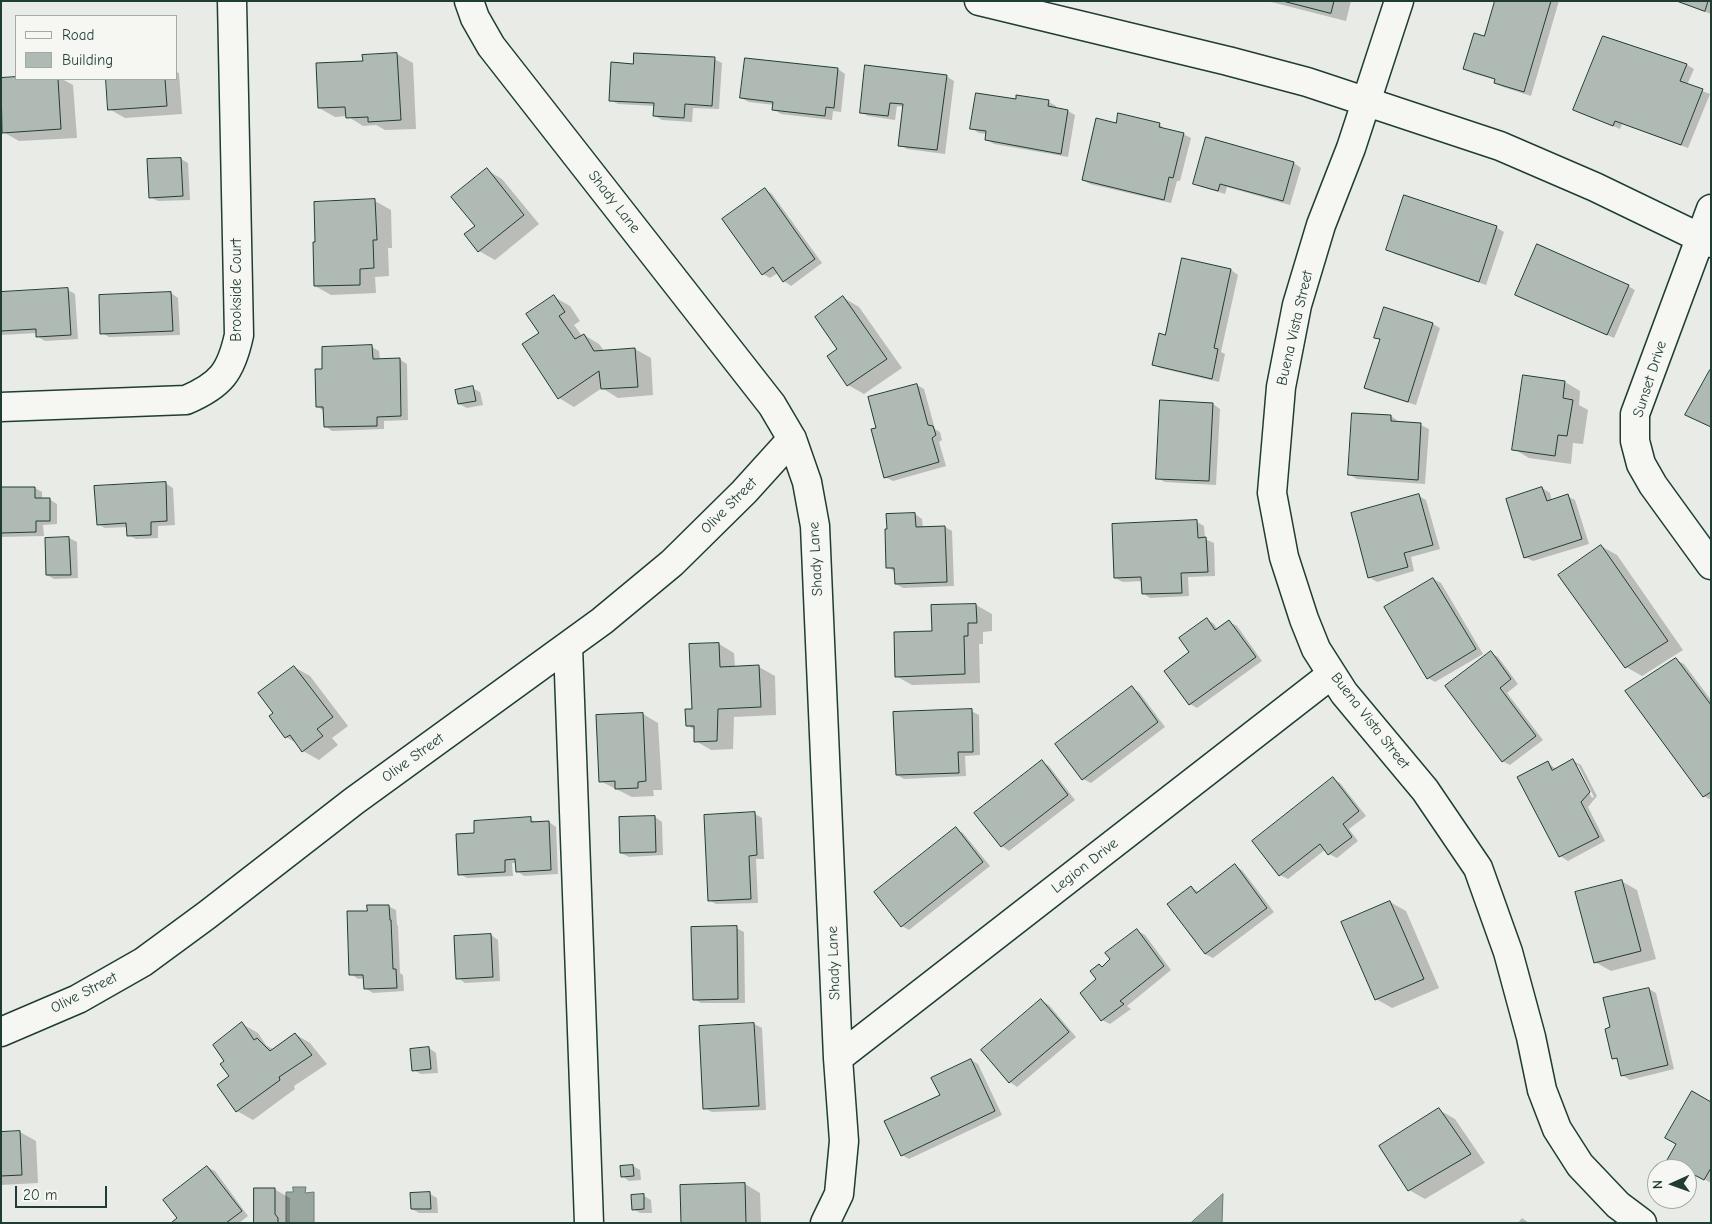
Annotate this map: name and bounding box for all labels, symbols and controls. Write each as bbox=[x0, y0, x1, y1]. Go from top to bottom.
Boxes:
legend bbox=[15, 15, 178, 80]
text: Road bbox=[62, 26, 94, 44]
text: Building bbox=[62, 51, 113, 69]
street label: Shady Lane bbox=[584, 167, 644, 237]
street label: Brookside Court bbox=[228, 238, 246, 342]
street label: Buena Vista Street bbox=[1273, 269, 1317, 387]
street label: Sunset Drive bbox=[1629, 338, 1671, 420]
street label: Olive Street bbox=[697, 474, 761, 538]
street label: Shady Lane bbox=[805, 521, 827, 597]
street label: Buena Vista Street bbox=[1327, 669, 1413, 773]
street label: Olive Street bbox=[378, 729, 448, 787]
street label: Legion Drive bbox=[1048, 834, 1122, 898]
street label: Shady Lane bbox=[824, 925, 844, 1001]
street label: Olive Street bbox=[48, 969, 120, 1017]
north arrow bbox=[1647, 1159, 1697, 1209]
scale bar bbox=[18, 1176, 110, 1208]
text: N bbox=[1649, 1180, 1666, 1189]
text: 20 m bbox=[23, 1186, 57, 1204]

